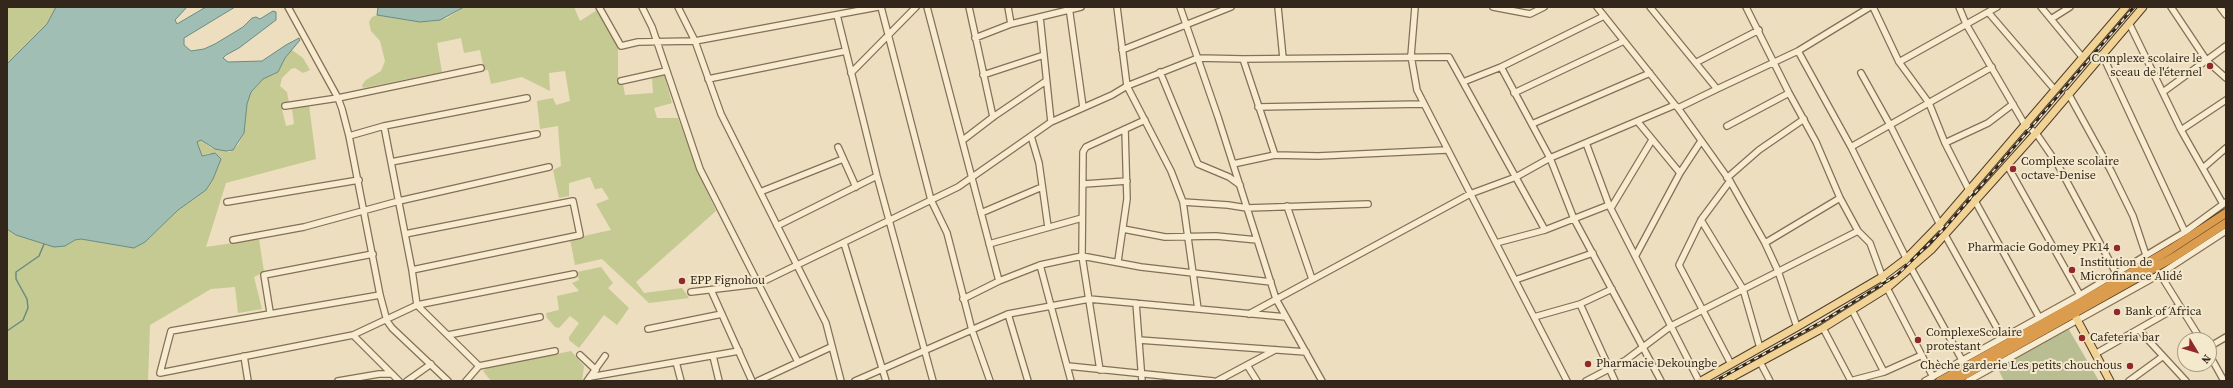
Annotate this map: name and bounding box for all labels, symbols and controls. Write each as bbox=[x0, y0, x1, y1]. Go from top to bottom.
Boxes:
place label: Complexe scolaire le sceau de l'éternel bbox=[2091, 52, 2202, 80]
marker: Complexe scolaire le sceau de l'éternel bbox=[2205, 61, 2215, 71]
place label: Complexe scolaire octave-Denise bbox=[2021, 155, 2119, 183]
marker: Complexe scolaire octave-Denise bbox=[2008, 164, 2018, 174]
place label: Pharmacie Godomey PK14 bbox=[1967, 241, 2109, 255]
marker: Pharmacie Godomey PK14 bbox=[2112, 243, 2122, 253]
place label: Institution de Microfinance Alidé bbox=[2080, 256, 2182, 284]
marker: Institution de Microfinance Alidé bbox=[2067, 265, 2077, 275]
place label: EPP Fignohou bbox=[690, 274, 765, 288]
marker: EPP Fignohou bbox=[677, 276, 687, 286]
place label: Bank of Africa bbox=[2125, 305, 2202, 319]
marker: Bank of Africa bbox=[2112, 307, 2122, 317]
place label: ComplexeScolaire protestant bbox=[1926, 326, 2022, 354]
place label: Cafeteria bar bbox=[2090, 331, 2159, 345]
north arrow bbox=[2177, 332, 2217, 372]
marker: Cafeteria bar bbox=[2077, 333, 2087, 343]
marker: ComplexeScolaire protestant bbox=[1913, 335, 1923, 345]
text: N bbox=[2198, 351, 2214, 367]
place label: Pharmacie Dekoungbe bbox=[1596, 357, 1717, 371]
marker: Pharmacie Dekoungbe bbox=[1583, 359, 1593, 369]
place label: Chèche garderie Les petits chouchous bbox=[1920, 359, 2122, 373]
marker: Chèche garderie Les petits chouchous bbox=[2125, 361, 2135, 371]

